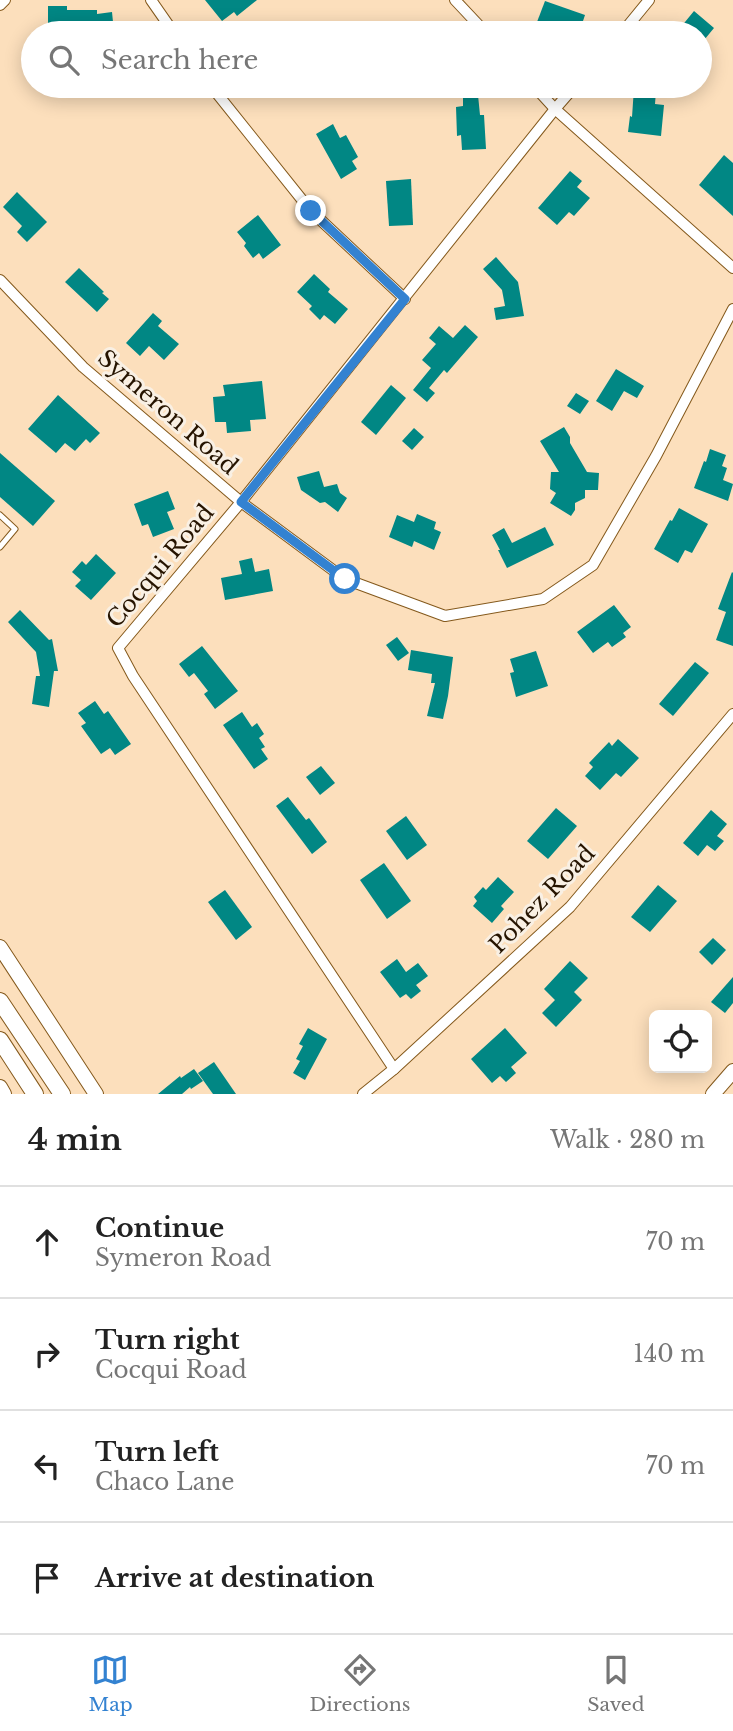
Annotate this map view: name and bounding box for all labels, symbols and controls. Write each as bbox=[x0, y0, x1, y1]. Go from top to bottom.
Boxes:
search box bbox=[21, 21, 712, 98]
icon: search bbox=[45, 41, 83, 79]
text: Search here bbox=[101, 44, 258, 76]
route end bbox=[295, 195, 326, 226]
street label: Symeron Road bbox=[92, 344, 244, 480]
street label: Cocqui Road bbox=[100, 499, 220, 633]
route start bbox=[329, 563, 360, 594]
street label: Pohez Road bbox=[483, 839, 601, 959]
map controls bbox=[649, 1010, 712, 1073]
button: locate bbox=[649, 1010, 712, 1073]
text: 4 min bbox=[28, 1121, 122, 1158]
text: Walk · 280 m bbox=[550, 1126, 705, 1154]
text: Continue bbox=[95, 1212, 224, 1244]
icon: ahead bbox=[28, 1223, 66, 1261]
text: 70 m bbox=[646, 1228, 705, 1256]
text: Symeron Road bbox=[95, 1244, 271, 1272]
text: Turn right bbox=[95, 1324, 240, 1356]
icon: right bbox=[28, 1335, 66, 1373]
text: 140 m bbox=[634, 1340, 705, 1368]
text: Cocqui Road bbox=[95, 1356, 247, 1384]
text: Turn left bbox=[95, 1436, 219, 1468]
icon: left bbox=[28, 1447, 66, 1485]
text: 70 m bbox=[646, 1452, 705, 1480]
text: Chaco Lane bbox=[95, 1468, 234, 1496]
icon: arrive bbox=[28, 1559, 66, 1597]
text: Arrive at destination bbox=[95, 1562, 375, 1594]
tab: Map bbox=[88, 1651, 133, 1716]
tab: Directions bbox=[309, 1651, 410, 1716]
tab: Saved bbox=[587, 1651, 645, 1716]

